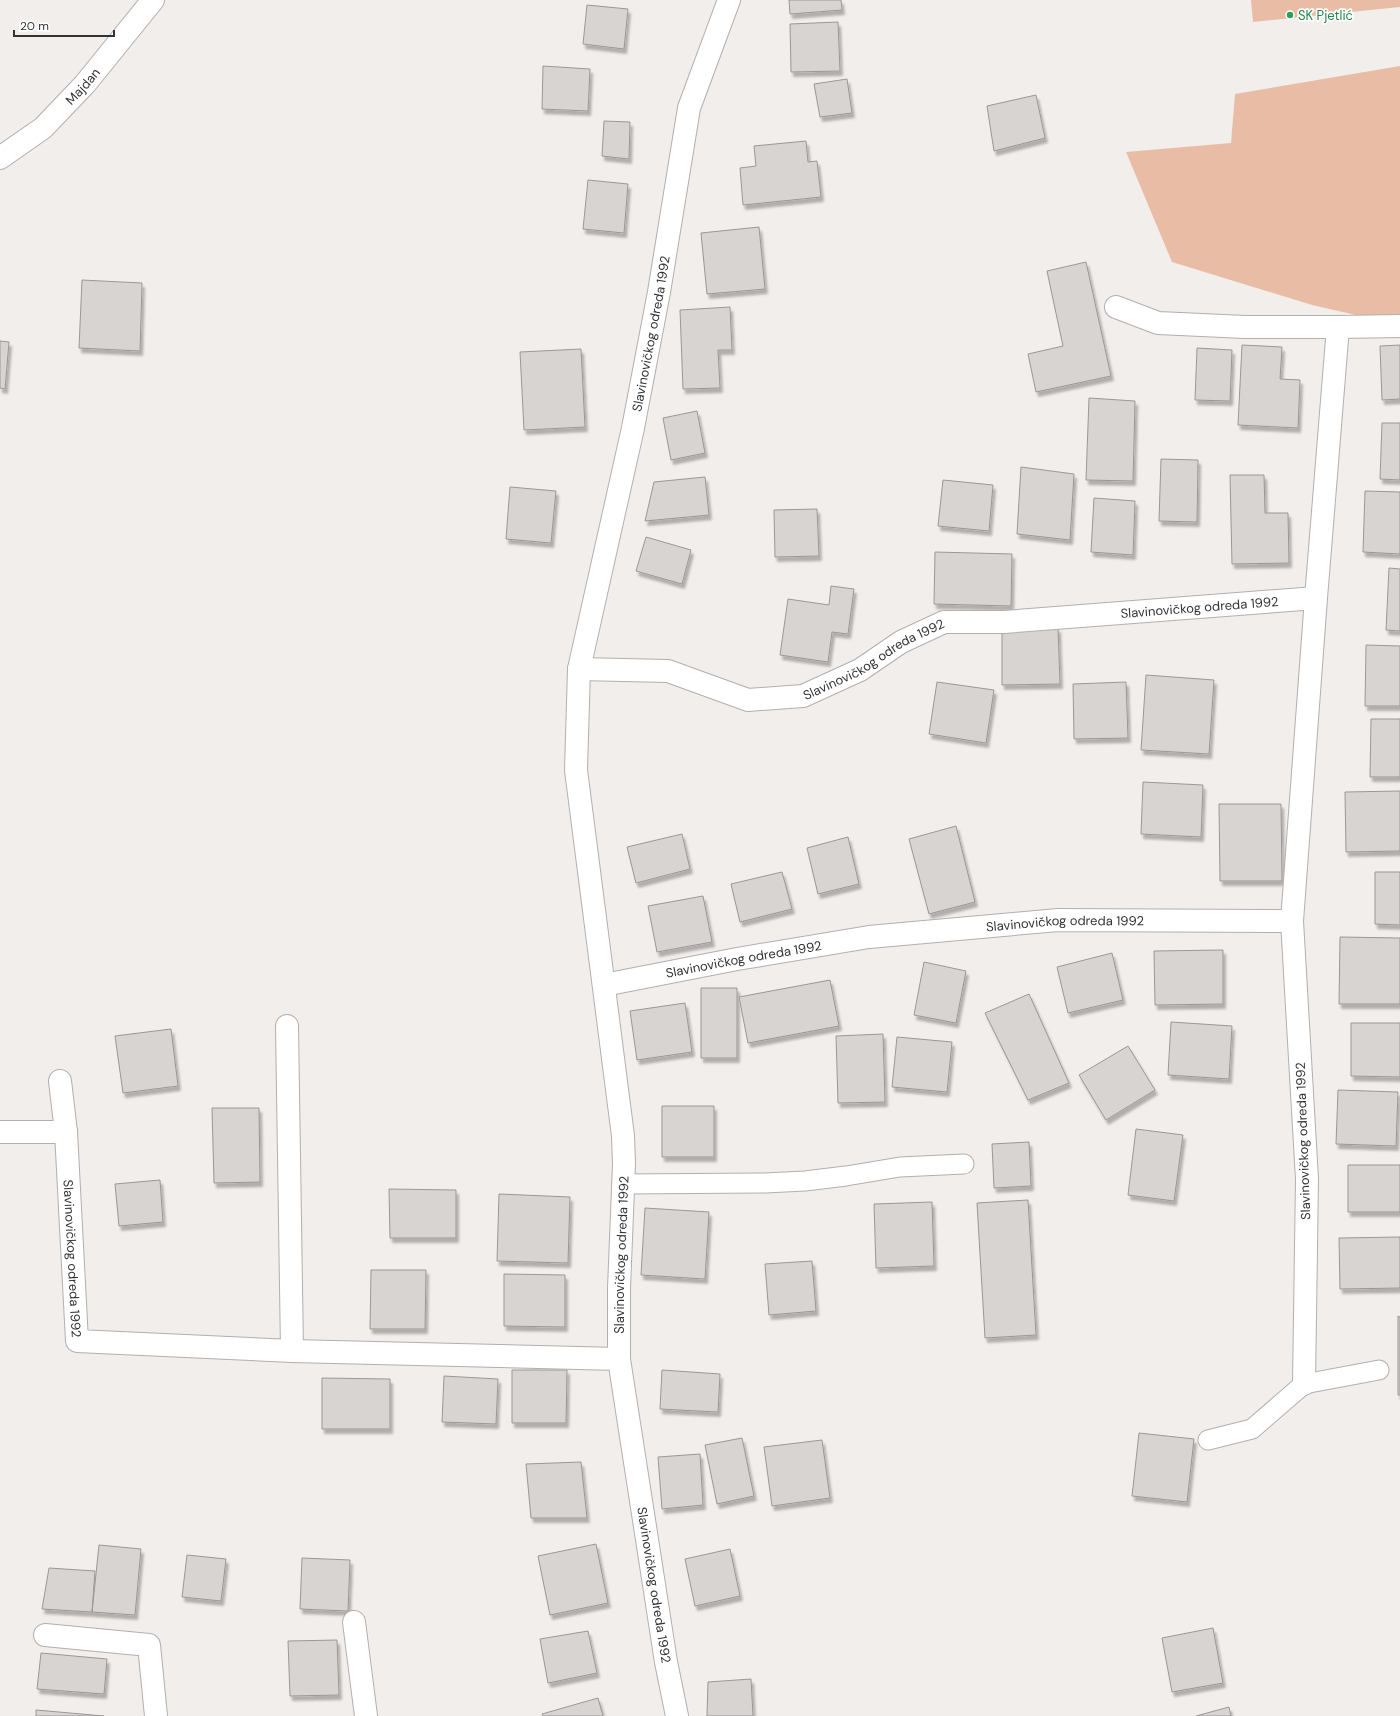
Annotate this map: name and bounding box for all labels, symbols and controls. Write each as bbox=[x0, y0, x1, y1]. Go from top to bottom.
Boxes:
place label: SK Pjetlić bbox=[1298, 7, 1353, 24]
marker: SK Pjetlić bbox=[1285, 10, 1295, 20]
scale bar bbox=[14, 12, 114, 38]
text: 20 m bbox=[20, 18, 49, 34]
street label: Majdan bbox=[61, 64, 103, 108]
street label: Slavinovičkog odreda 1992 bbox=[628, 254, 673, 413]
street label: Slavinovičkog odreda 1992 bbox=[1120, 592, 1279, 622]
street label: Slavinovičkog odreda 1992 bbox=[800, 615, 947, 703]
street label: Slavinovičkog odreda 1992 bbox=[985, 911, 1144, 935]
street label: Slavinovičkog odreda 1992 bbox=[664, 937, 823, 981]
street label: Slavinovičkog odreda 1992 bbox=[1292, 1062, 1314, 1220]
street label: Slavinovičkog odreda 1992 bbox=[611, 1175, 632, 1334]
street label: Slavinovičkog odreda 1992 bbox=[60, 1179, 85, 1338]
street label: Slavinovičkog odreda 1992 bbox=[633, 1506, 675, 1664]

